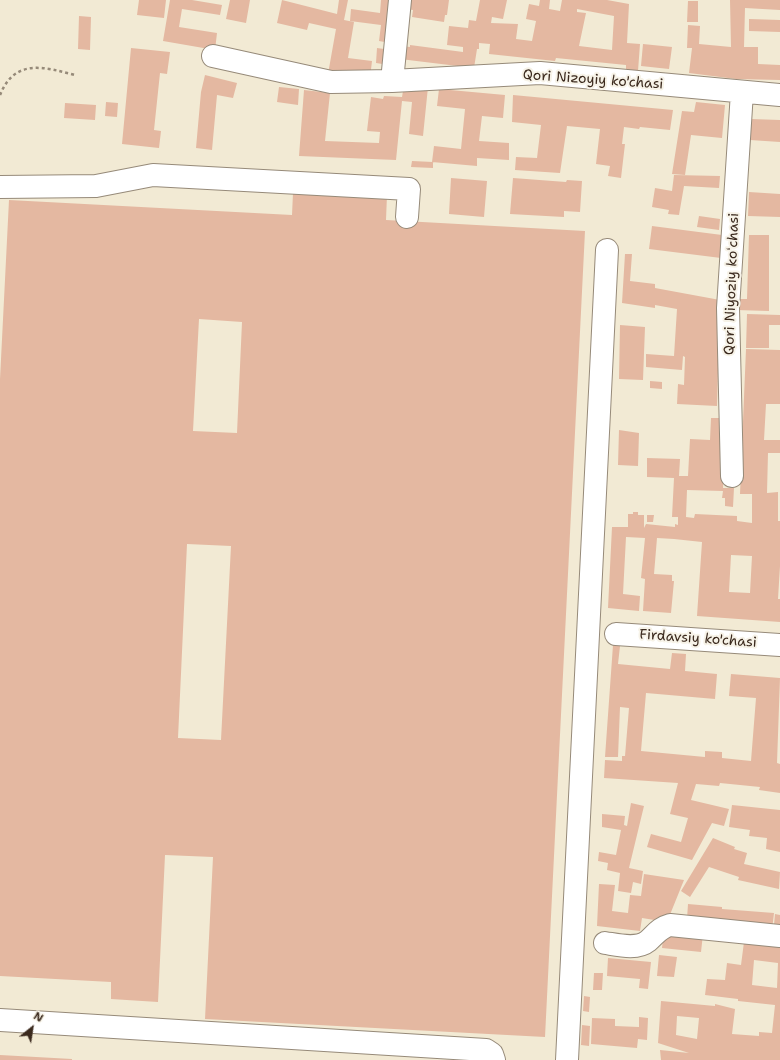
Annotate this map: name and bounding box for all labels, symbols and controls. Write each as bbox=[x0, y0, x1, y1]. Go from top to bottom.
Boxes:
street label: Qori Nizoyiy ko'chasi bbox=[522, 67, 664, 93]
street label: Qori Niyoziy koʻchasi bbox=[721, 213, 743, 355]
street label: Firdavsiy ko'chasi bbox=[639, 627, 757, 651]
north arrow bbox=[12, 1008, 52, 1048]
text: N bbox=[31, 1008, 46, 1026]

